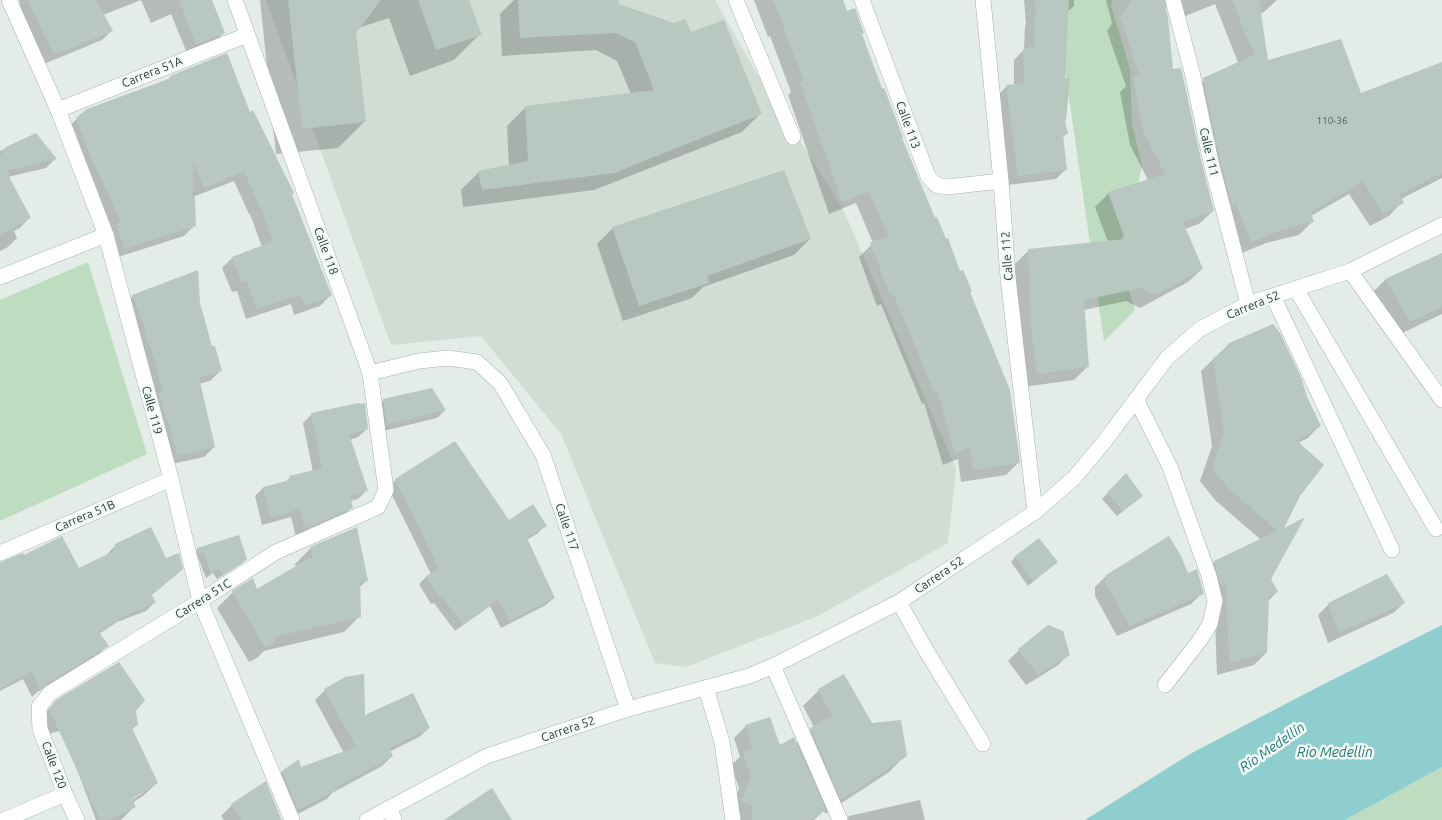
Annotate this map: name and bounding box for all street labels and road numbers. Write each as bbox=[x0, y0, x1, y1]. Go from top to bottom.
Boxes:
street label: Carrera 51A bbox=[120, 53, 184, 90]
street label: Calle 113 bbox=[894, 99, 923, 150]
street label: Calle 111 bbox=[1198, 126, 1221, 177]
street label: Calle 118 bbox=[312, 225, 341, 277]
street label: Calle 112 bbox=[998, 231, 1015, 281]
street label: Carrera 52 bbox=[1224, 288, 1281, 321]
street label: Calle 119 bbox=[140, 384, 165, 435]
street label: Carrera 51B bbox=[53, 497, 117, 534]
street label: Calle 117 bbox=[553, 501, 582, 552]
street label: Carrera 52 bbox=[912, 553, 966, 596]
street label: Carrera 51C bbox=[172, 576, 234, 621]
street label: Carrera 52 bbox=[539, 713, 597, 744]
street label: Calle 120 bbox=[40, 739, 69, 790]

